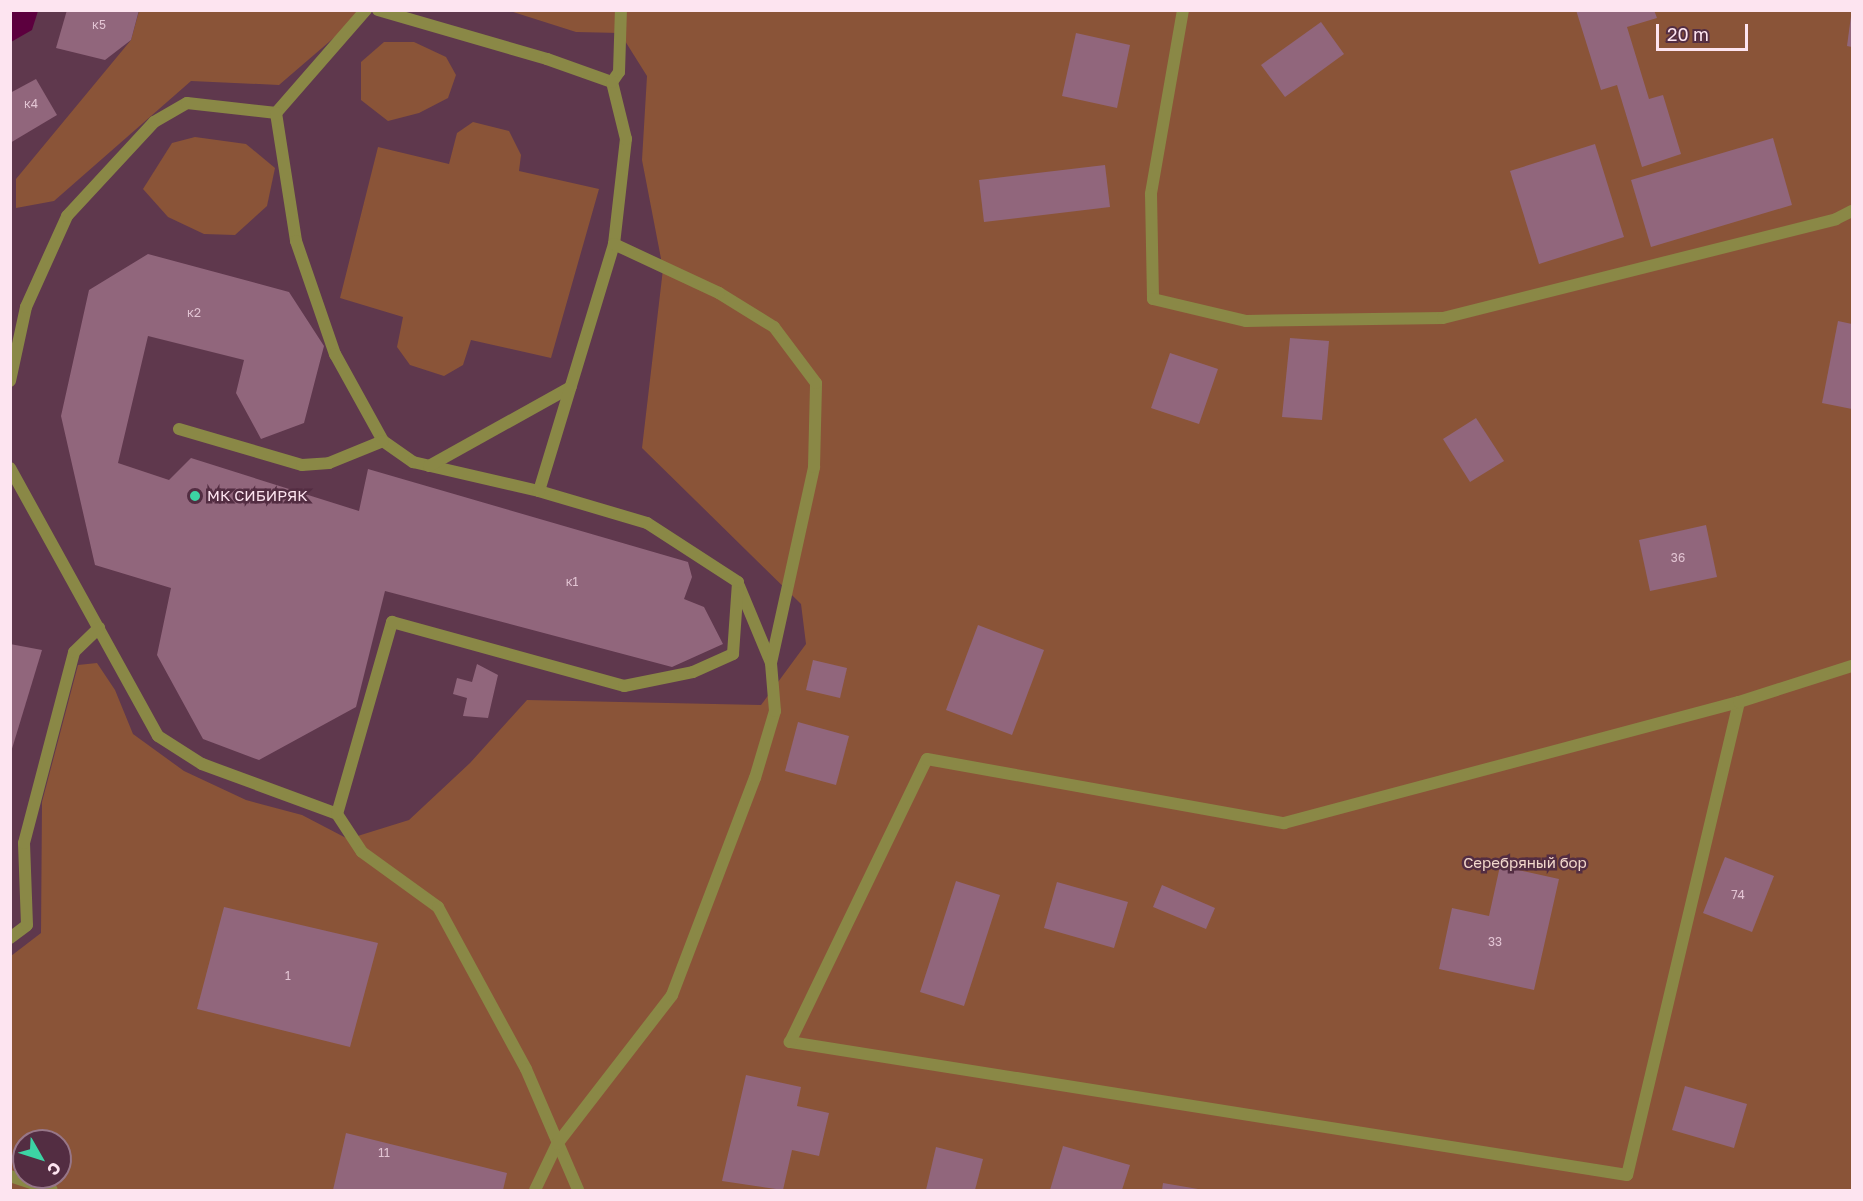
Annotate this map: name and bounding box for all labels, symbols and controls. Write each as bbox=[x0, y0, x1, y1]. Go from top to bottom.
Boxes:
scale bar bbox=[1659, 12, 1750, 50]
house number: к5 bbox=[92, 18, 106, 32]
text: 20 m bbox=[1667, 23, 1709, 45]
house number: к4 bbox=[24, 97, 38, 111]
house number: к2 bbox=[187, 306, 201, 320]
place label: МК СИБИРЯК bbox=[207, 487, 308, 505]
marker: МК СИБИРЯК bbox=[188, 489, 202, 503]
house number: 36 bbox=[1671, 551, 1685, 565]
house number: к1 bbox=[566, 575, 578, 589]
park label: Серебряный бор bbox=[1463, 854, 1587, 872]
house number: 74 bbox=[1731, 888, 1745, 902]
house number: 33 bbox=[1488, 935, 1502, 949]
house number: 1 bbox=[285, 969, 291, 983]
north arrow bbox=[12, 1129, 72, 1189]
house number: 11 bbox=[378, 1146, 390, 1160]
text: С bbox=[43, 1158, 66, 1180]

